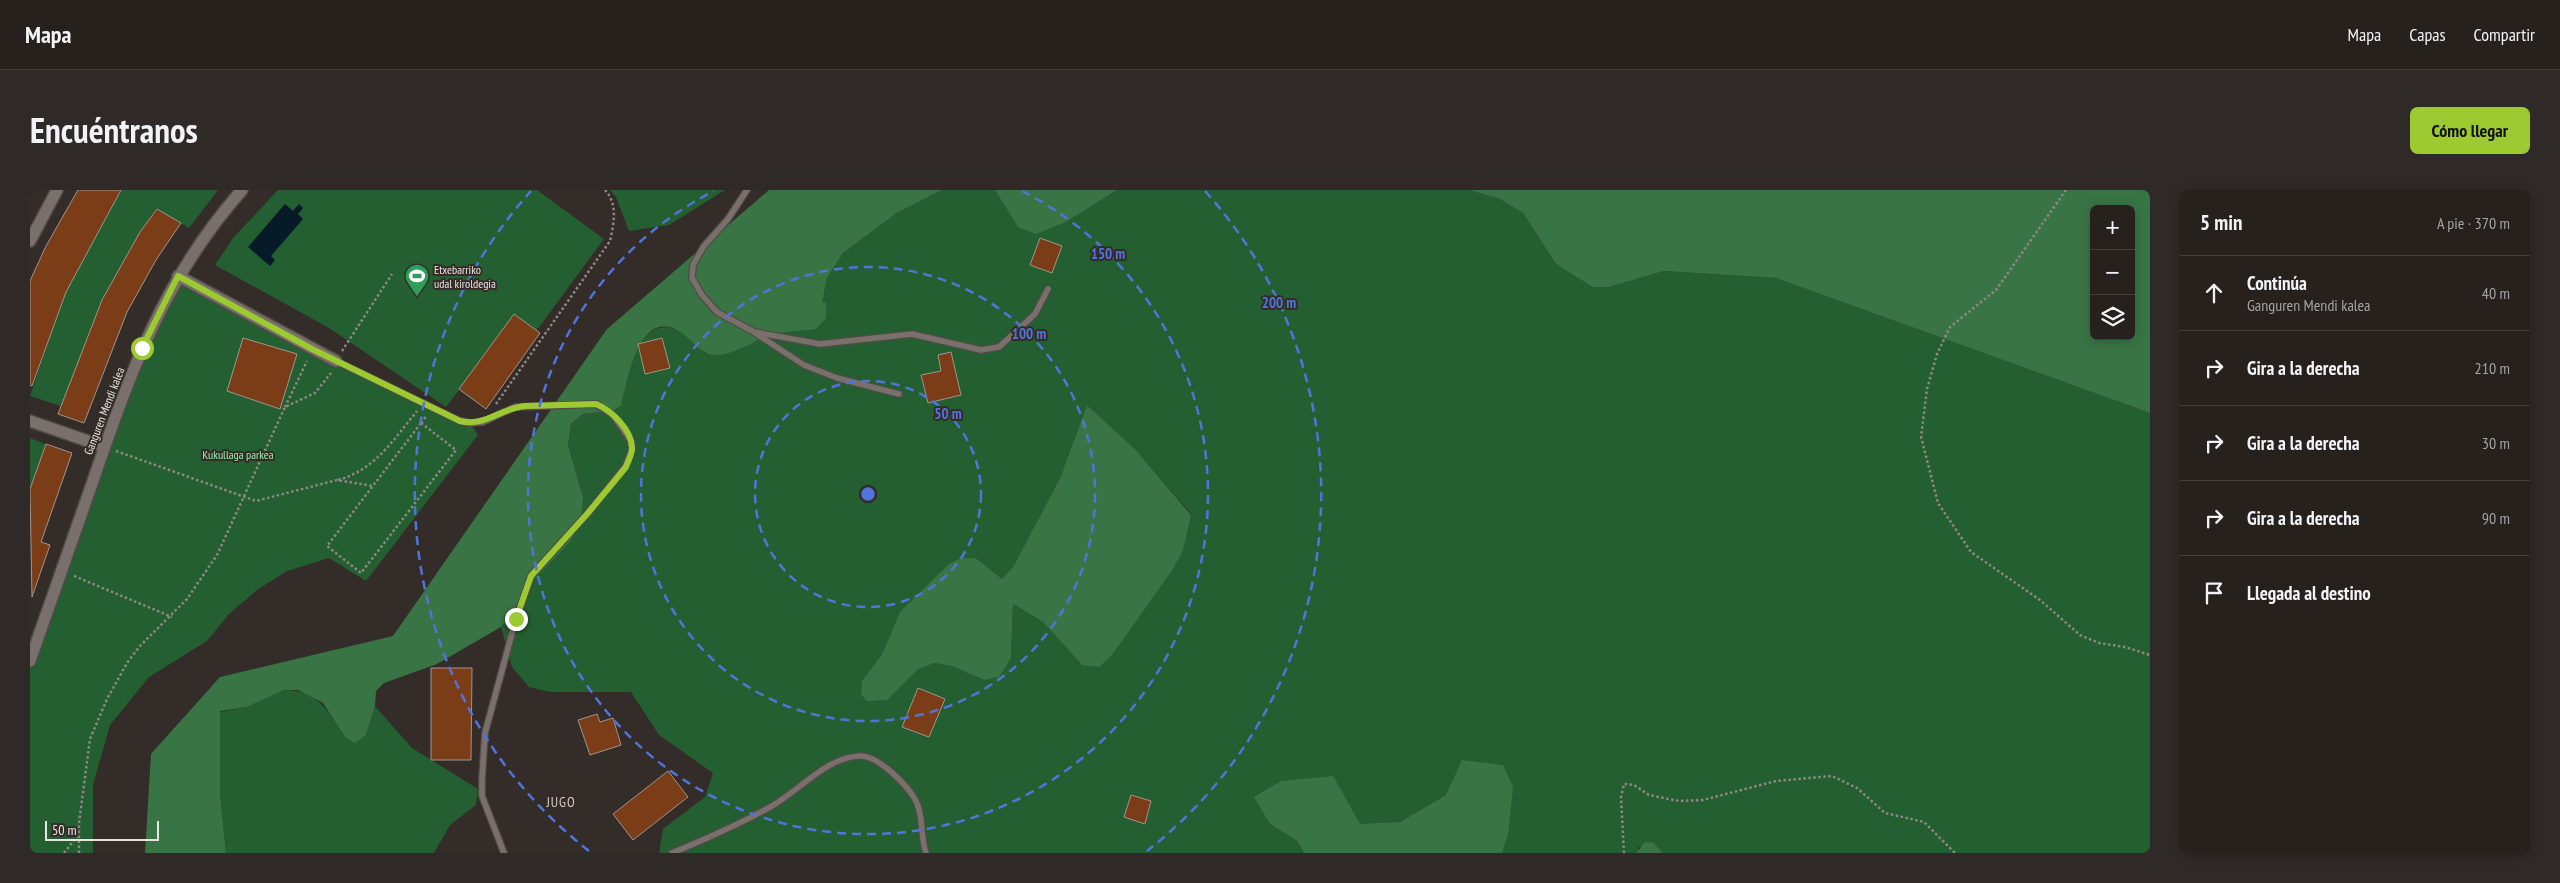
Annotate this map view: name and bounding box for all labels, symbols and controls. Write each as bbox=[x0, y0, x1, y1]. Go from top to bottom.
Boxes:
text: Mapa bbox=[25, 19, 72, 50]
text: Mapa bbox=[2348, 23, 2381, 46]
text: Capas bbox=[2409, 23, 2446, 46]
text: Compartir bbox=[2474, 23, 2535, 46]
text: Encuéntranos bbox=[30, 107, 198, 153]
button: Cómo llegar bbox=[2410, 107, 2530, 154]
map controls bbox=[2090, 205, 2135, 340]
button: + bbox=[2090, 205, 2135, 250]
text: 5 min bbox=[2200, 209, 2242, 236]
text: A pie · 370 m bbox=[2437, 213, 2510, 233]
text: 150 m bbox=[1091, 244, 1125, 263]
button: − bbox=[2090, 250, 2135, 295]
place label: Etxebarriko udal kiroldegia bbox=[434, 262, 496, 291]
sports icon: Etxebarriko udal kiroldegia bbox=[404, 263, 430, 297]
text: Continúa bbox=[2247, 271, 2307, 295]
icon: ahead bbox=[2200, 279, 2228, 307]
text: 40 m bbox=[2482, 283, 2510, 303]
text: 200 m bbox=[1262, 293, 1296, 312]
button: layers bbox=[2090, 295, 2135, 340]
text: Ganguren Mendi kalea bbox=[2247, 295, 2371, 315]
text: 100 m bbox=[1012, 324, 1046, 343]
route start bbox=[131, 337, 154, 360]
icon: right bbox=[2200, 354, 2228, 382]
text: Gira a la derecha bbox=[2247, 356, 2360, 380]
text: 210 m bbox=[2475, 358, 2510, 378]
street label: Ganguren Mendi kalea bbox=[80, 365, 128, 457]
text: 50 m bbox=[934, 404, 962, 423]
icon: right bbox=[2200, 429, 2228, 457]
text: Gira a la derecha bbox=[2247, 431, 2360, 455]
text: 30 m bbox=[2482, 433, 2510, 453]
park label: Kukullaga parkea bbox=[202, 447, 274, 462]
centre of rings bbox=[859, 485, 877, 503]
icon: right bbox=[2200, 504, 2228, 532]
text: Gira a la derecha bbox=[2247, 506, 2360, 530]
text: 90 m bbox=[2482, 508, 2510, 528]
icon: arrive bbox=[2200, 579, 2228, 607]
text: Llegada al destino bbox=[2247, 581, 2371, 605]
route end bbox=[505, 608, 528, 631]
district label: JUGO bbox=[545, 793, 576, 811]
scale bar bbox=[45, 818, 159, 841]
text: 50 m bbox=[52, 821, 77, 839]

